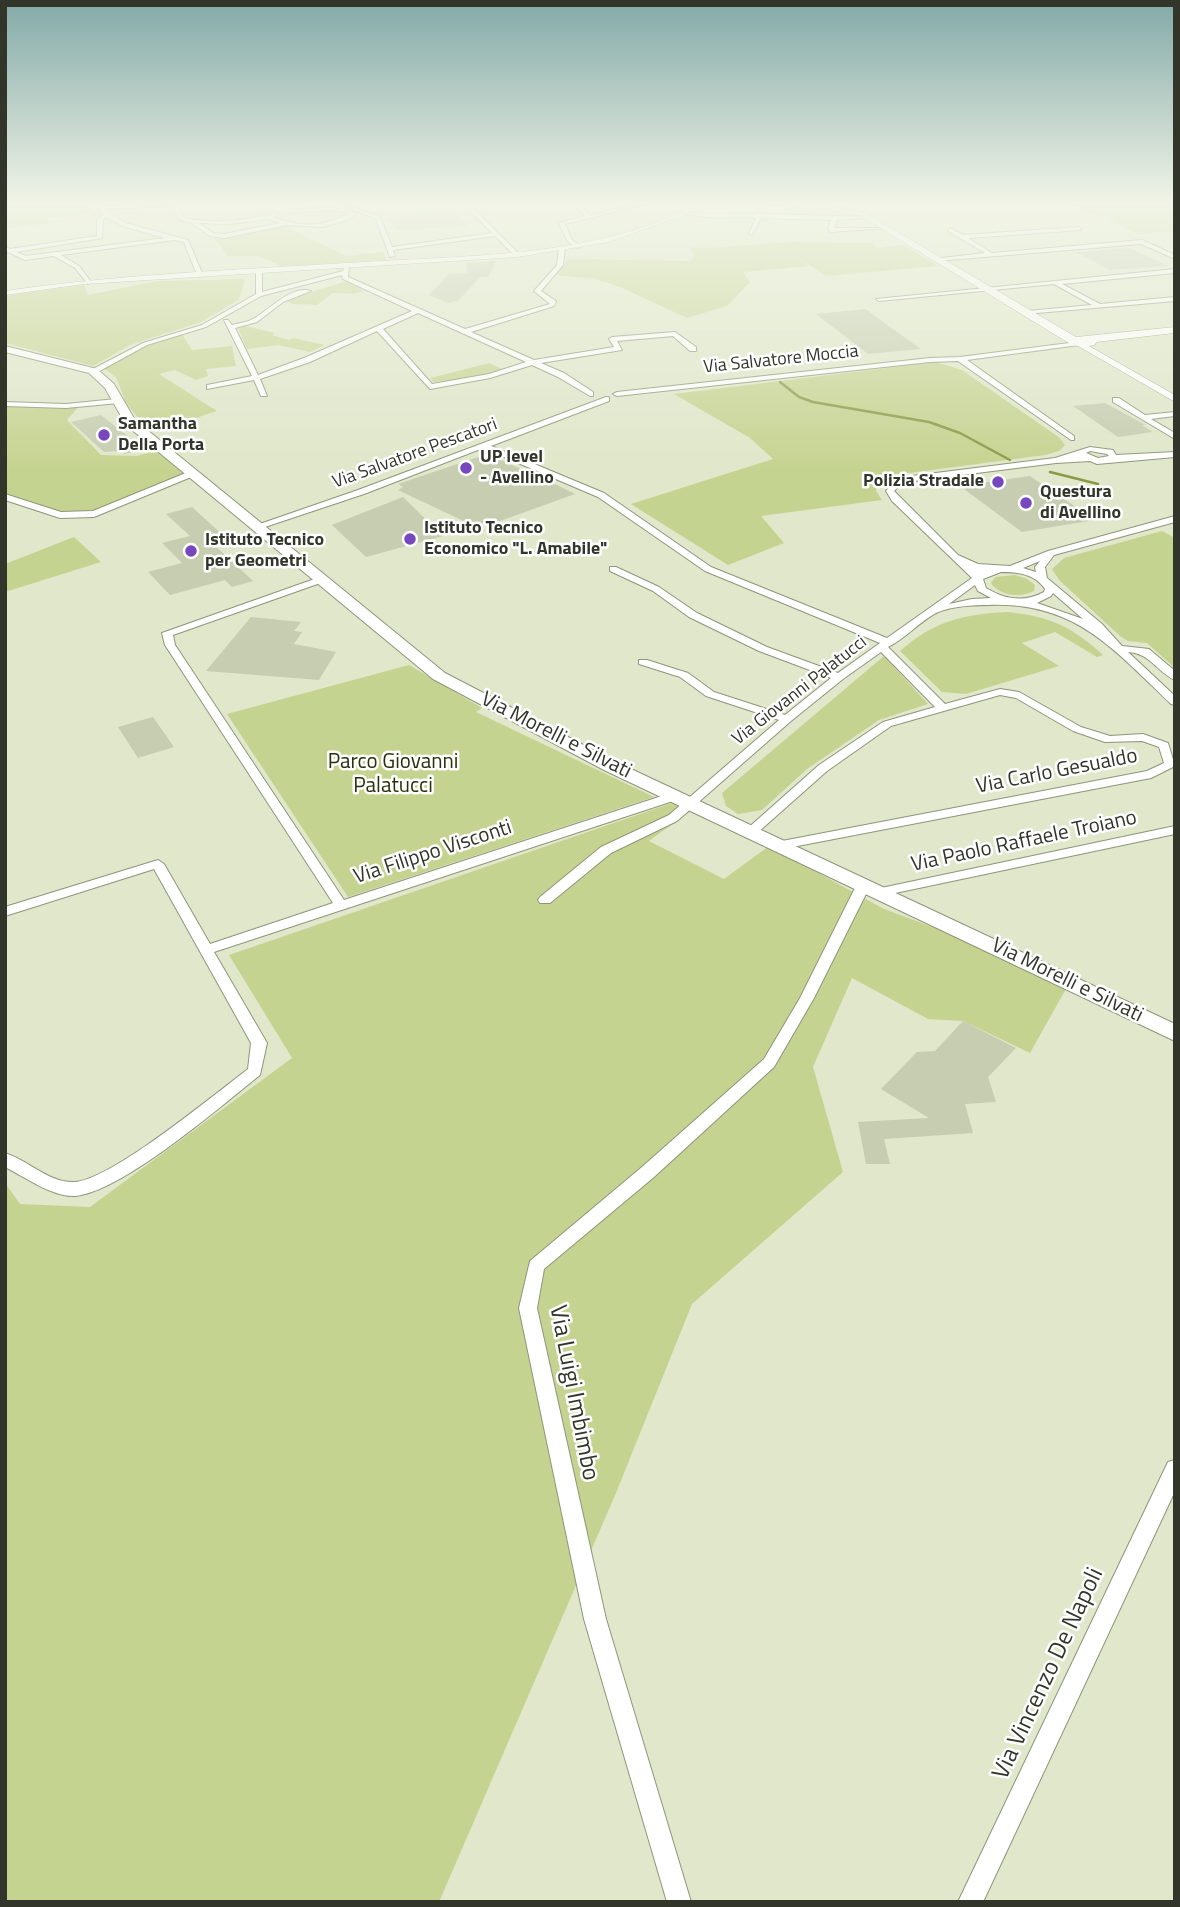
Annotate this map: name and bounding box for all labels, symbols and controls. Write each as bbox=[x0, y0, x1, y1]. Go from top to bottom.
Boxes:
street label: Via Salvatore Moccia bbox=[702, 341, 860, 379]
place label: Samantha Della Porta bbox=[118, 414, 204, 457]
street label: Via Salvatore Pescatori bbox=[330, 414, 500, 494]
marker: Samantha Della Porta bbox=[96, 427, 112, 443]
place label: UP level - Avellino bbox=[480, 447, 554, 490]
marker: UP level - Avellino bbox=[458, 460, 474, 476]
place label: Polizia Stradale bbox=[863, 471, 984, 493]
marker: Polizia Stradale bbox=[990, 474, 1006, 490]
place label: Questura di Avellino bbox=[1040, 482, 1121, 524]
marker: Questura di Avellino bbox=[1018, 495, 1034, 511]
place label: Istituto Tecnico Economico "L. Amabile" bbox=[424, 518, 607, 560]
place label: Istituto Tecnico per Geometri bbox=[205, 530, 324, 572]
marker: Istituto Tecnico Economico "L. Amabile" bbox=[402, 531, 418, 547]
marker: Istituto Tecnico per Geometri bbox=[183, 543, 199, 559]
street label: Via Giovanni Palatucci bbox=[728, 632, 872, 750]
street label: Via Morelli e Silvati bbox=[476, 687, 636, 785]
street label: Via Carlo Gesualdo bbox=[974, 744, 1140, 800]
park label: Parco Giovanni Palatucci bbox=[328, 750, 458, 800]
street label: Via Paolo Raffaele Troiano bbox=[909, 806, 1139, 878]
street label: Via Filippo Visconti bbox=[351, 816, 515, 890]
street label: Via Morelli e Silvati bbox=[987, 933, 1147, 1029]
street label: Via Luigi Imbimbo bbox=[542, 1303, 604, 1483]
street label: Via Vincenzo De Napoli bbox=[987, 1564, 1111, 1784]

